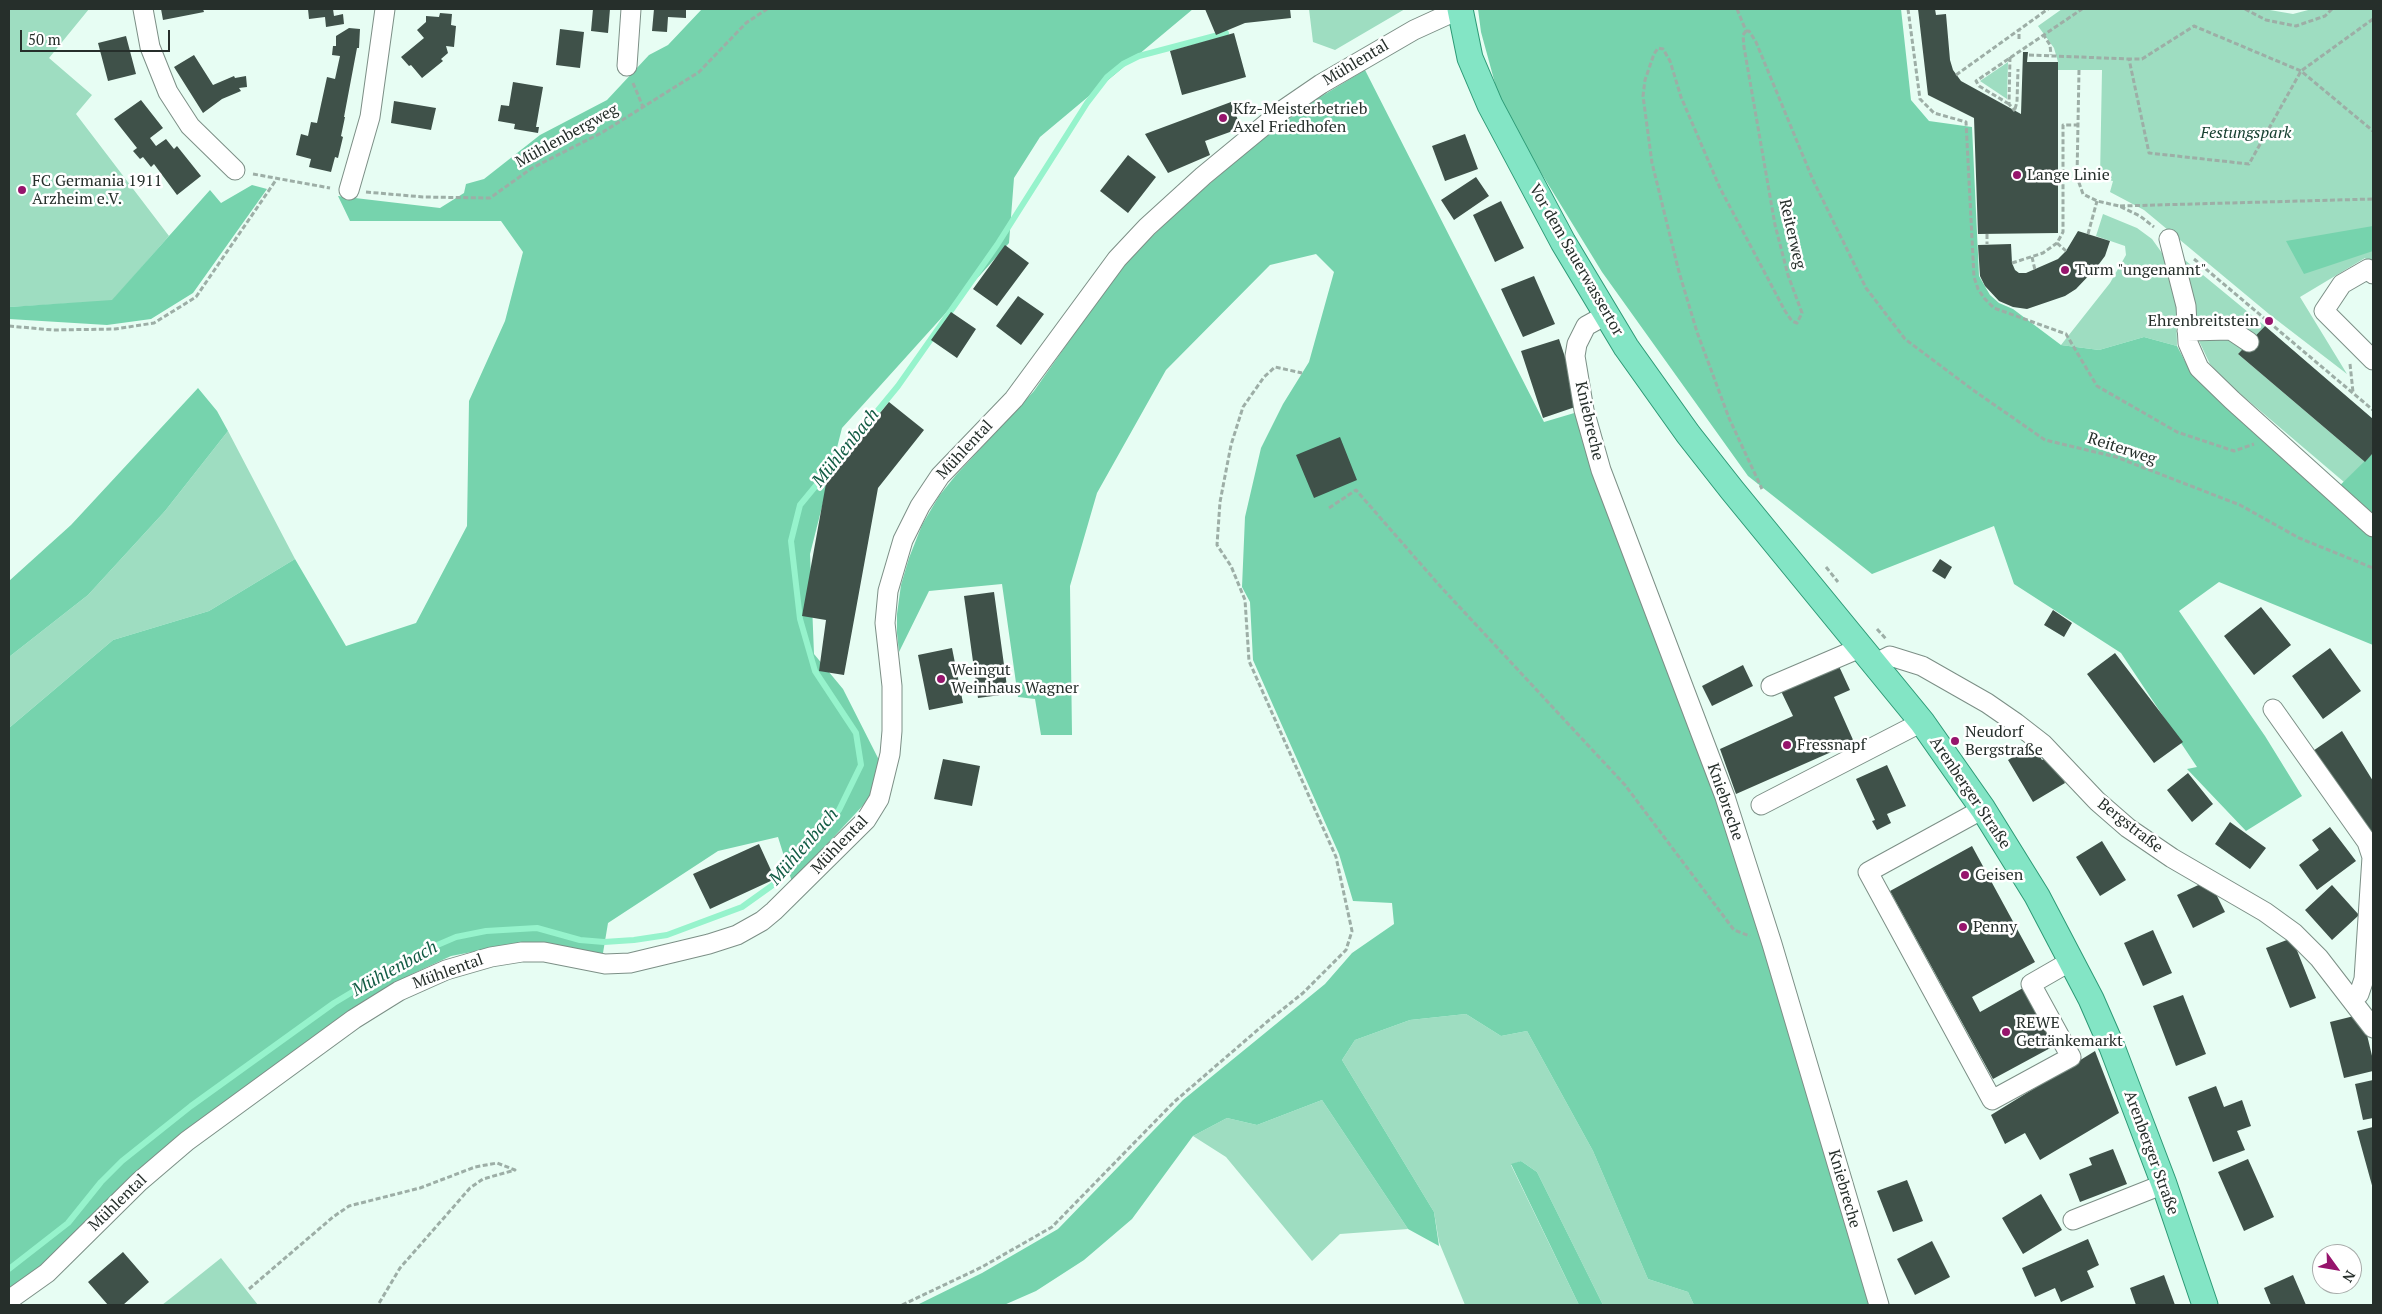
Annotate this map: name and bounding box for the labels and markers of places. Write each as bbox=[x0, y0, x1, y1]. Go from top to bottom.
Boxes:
place label: Kfz-Meisterbetrieb Axel Friedhofen bbox=[1233, 99, 1367, 137]
marker: Kfz-Meisterbetrieb Axel Friedhofen bbox=[1217, 112, 1229, 124]
place label: Lange Linie bbox=[2027, 165, 2110, 185]
marker: Lange Linie bbox=[2011, 169, 2023, 181]
place label: FC Germania 1911 Arzheim e.V. bbox=[32, 171, 162, 209]
marker: FC Germania 1911 Arzheim e.V. bbox=[16, 184, 28, 196]
place label: Turm "ungenannt" bbox=[2075, 260, 2206, 280]
marker: Turm "ungenannt" bbox=[2059, 264, 2071, 276]
place label: Ehrenbreitstein bbox=[2148, 311, 2259, 331]
marker: Ehrenbreitstein bbox=[2263, 315, 2275, 327]
place label: Weingut Weinhaus Wagner bbox=[951, 660, 1079, 698]
marker: Weingut Weinhaus Wagner bbox=[935, 673, 947, 685]
place label: Neudorf Bergstraße bbox=[1965, 722, 2043, 760]
place label: Fressnapf bbox=[1797, 735, 1866, 755]
marker: Neudorf Bergstraße bbox=[1949, 735, 1961, 747]
marker: Fressnapf bbox=[1781, 739, 1793, 751]
place label: Geisen bbox=[1975, 865, 2023, 885]
marker: Geisen bbox=[1959, 869, 1971, 881]
place label: Penny bbox=[1973, 917, 2017, 937]
marker: Penny bbox=[1957, 921, 1969, 933]
place label: REWE Getränkemarkt bbox=[2016, 1013, 2123, 1051]
marker: REWE Getränkemarkt bbox=[2000, 1026, 2012, 1038]

